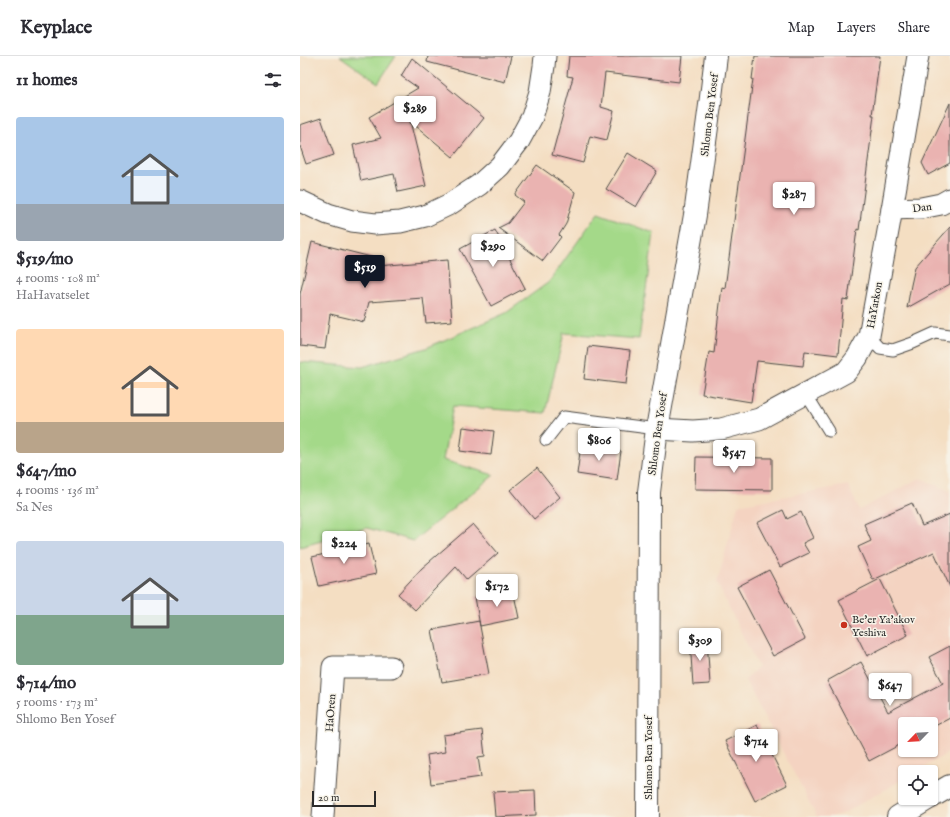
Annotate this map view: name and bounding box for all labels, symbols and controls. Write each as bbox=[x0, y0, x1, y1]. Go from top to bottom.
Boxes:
text: Keyplace bbox=[20, 16, 92, 40]
text: Map bbox=[788, 19, 815, 37]
text: Layers bbox=[837, 19, 876, 37]
text: Share bbox=[898, 19, 930, 37]
icon: filters bbox=[262, 69, 284, 91]
text: 11 homes bbox=[16, 70, 77, 91]
street label: Shlomo Ben Yosef bbox=[698, 71, 722, 157]
pin: $289 bbox=[391, 96, 439, 130]
text: $289 bbox=[403, 100, 427, 117]
icon: home bbox=[114, 143, 186, 215]
pin: $287 bbox=[770, 182, 818, 216]
text: $287 bbox=[782, 186, 806, 203]
street label: Dan bbox=[912, 200, 933, 216]
pin: $290 bbox=[469, 234, 517, 268]
text: $290 bbox=[480, 238, 506, 255]
text: $519/mo bbox=[16, 249, 73, 270]
pin: $519 bbox=[341, 255, 389, 289]
text: $519 bbox=[354, 259, 376, 276]
text: 4 rooms · 108 m² bbox=[16, 270, 100, 287]
street label: HaYarkon bbox=[864, 280, 886, 330]
text: HaHavatselet bbox=[16, 287, 90, 304]
icon: home bbox=[114, 355, 186, 427]
street label: Shlomo Ben Yosef bbox=[645, 390, 671, 476]
pin: $806 bbox=[575, 428, 623, 462]
text: $806 bbox=[587, 432, 611, 449]
pin: $547 bbox=[710, 440, 758, 474]
text: $547 bbox=[722, 444, 746, 461]
text: $647/mo bbox=[16, 461, 76, 482]
text: 4 rooms · 136 m² bbox=[16, 482, 99, 499]
text: Sa Nes bbox=[16, 499, 53, 516]
pin: $224 bbox=[320, 531, 368, 565]
text: $224 bbox=[331, 535, 357, 552]
icon: home bbox=[114, 567, 186, 639]
pin: $172 bbox=[473, 574, 521, 608]
text: $172 bbox=[485, 578, 509, 595]
place label: Be'er Ya'akov Yeshiva bbox=[852, 613, 915, 640]
marker: Be'er Ya'akov Yeshiva bbox=[839, 620, 849, 630]
pin: $309 bbox=[676, 628, 724, 662]
text: $309 bbox=[688, 632, 712, 649]
text: $714/mo bbox=[16, 673, 76, 694]
pin: $647 bbox=[866, 673, 914, 707]
text: $647 bbox=[878, 677, 902, 694]
street label: HaOren bbox=[323, 693, 339, 733]
text: 5 rooms · 173 m² bbox=[16, 694, 98, 711]
text: Shlomo Ben Yosef bbox=[16, 711, 115, 728]
street label: Shlomo Ben Yosef bbox=[642, 714, 656, 800]
north arrow bbox=[898, 717, 938, 757]
map controls bbox=[898, 717, 938, 805]
pin: $714 bbox=[732, 729, 780, 763]
text: $714 bbox=[744, 733, 768, 750]
button: locate bbox=[898, 765, 938, 805]
scale bar bbox=[312, 789, 376, 808]
text: 20 m bbox=[318, 791, 339, 805]

